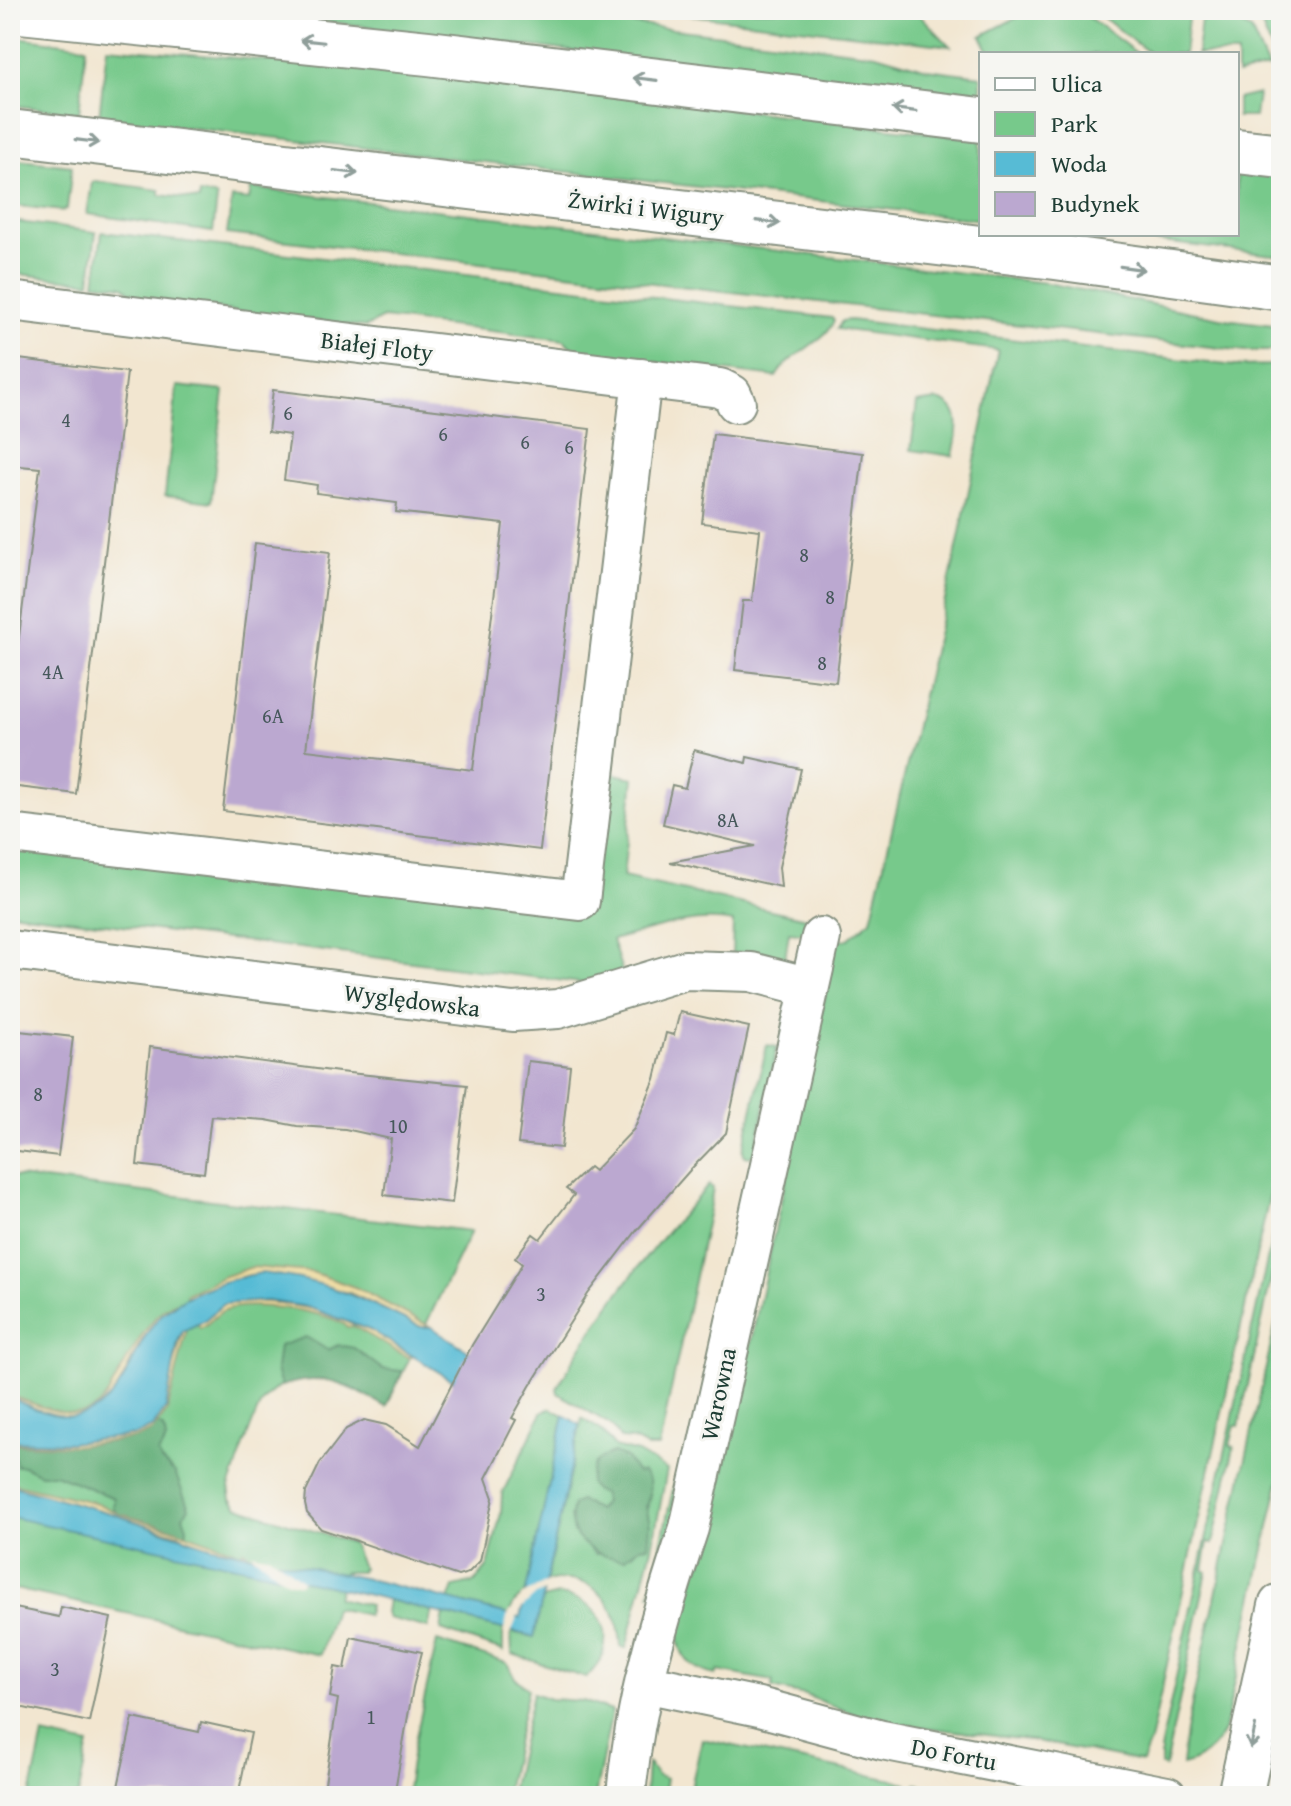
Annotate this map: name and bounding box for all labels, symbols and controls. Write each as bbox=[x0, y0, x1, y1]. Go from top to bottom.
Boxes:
one-way arrow bbox=[299, 33, 326, 48]
legend bbox=[979, 52, 1239, 236]
text: Ulica bbox=[1051, 66, 1103, 101]
one-way arrow bbox=[633, 71, 659, 86]
one-way arrow bbox=[891, 103, 917, 118]
text: Park bbox=[1051, 106, 1098, 141]
one-way arrow bbox=[74, 134, 100, 149]
text: Woda bbox=[1051, 146, 1108, 181]
one-way arrow bbox=[332, 164, 359, 179]
street label: Żwirki i Wigury bbox=[566, 181, 726, 235]
text: Budynek bbox=[1051, 186, 1140, 221]
one-way arrow bbox=[754, 215, 781, 230]
one-way arrow bbox=[1118, 260, 1145, 275]
street label: Białej Floty bbox=[319, 322, 435, 370]
house number: 6 bbox=[283, 398, 293, 427]
house number: 4 bbox=[61, 405, 71, 434]
house number: 6 bbox=[438, 419, 448, 448]
house number: 6 bbox=[520, 427, 530, 456]
house number: 6 bbox=[564, 432, 574, 461]
house number: 8 bbox=[799, 540, 809, 569]
house number: 8 bbox=[825, 582, 835, 611]
house number: 8 bbox=[817, 648, 827, 677]
house number: 4A bbox=[42, 657, 64, 686]
house number: 6A bbox=[262, 701, 284, 730]
house number: 8A bbox=[717, 805, 739, 834]
street label: Wyględowska bbox=[342, 974, 483, 1026]
house number: 8 bbox=[33, 1079, 43, 1108]
house number: 10 bbox=[388, 1111, 408, 1140]
house number: 3 bbox=[536, 1279, 546, 1308]
street label: Warowna bbox=[691, 1344, 745, 1444]
house number: 3 bbox=[50, 1654, 60, 1683]
house number: 1 bbox=[366, 1702, 376, 1731]
one-way arrow bbox=[1244, 1723, 1259, 1749]
street label: Do Fortu bbox=[908, 1729, 1000, 1779]

